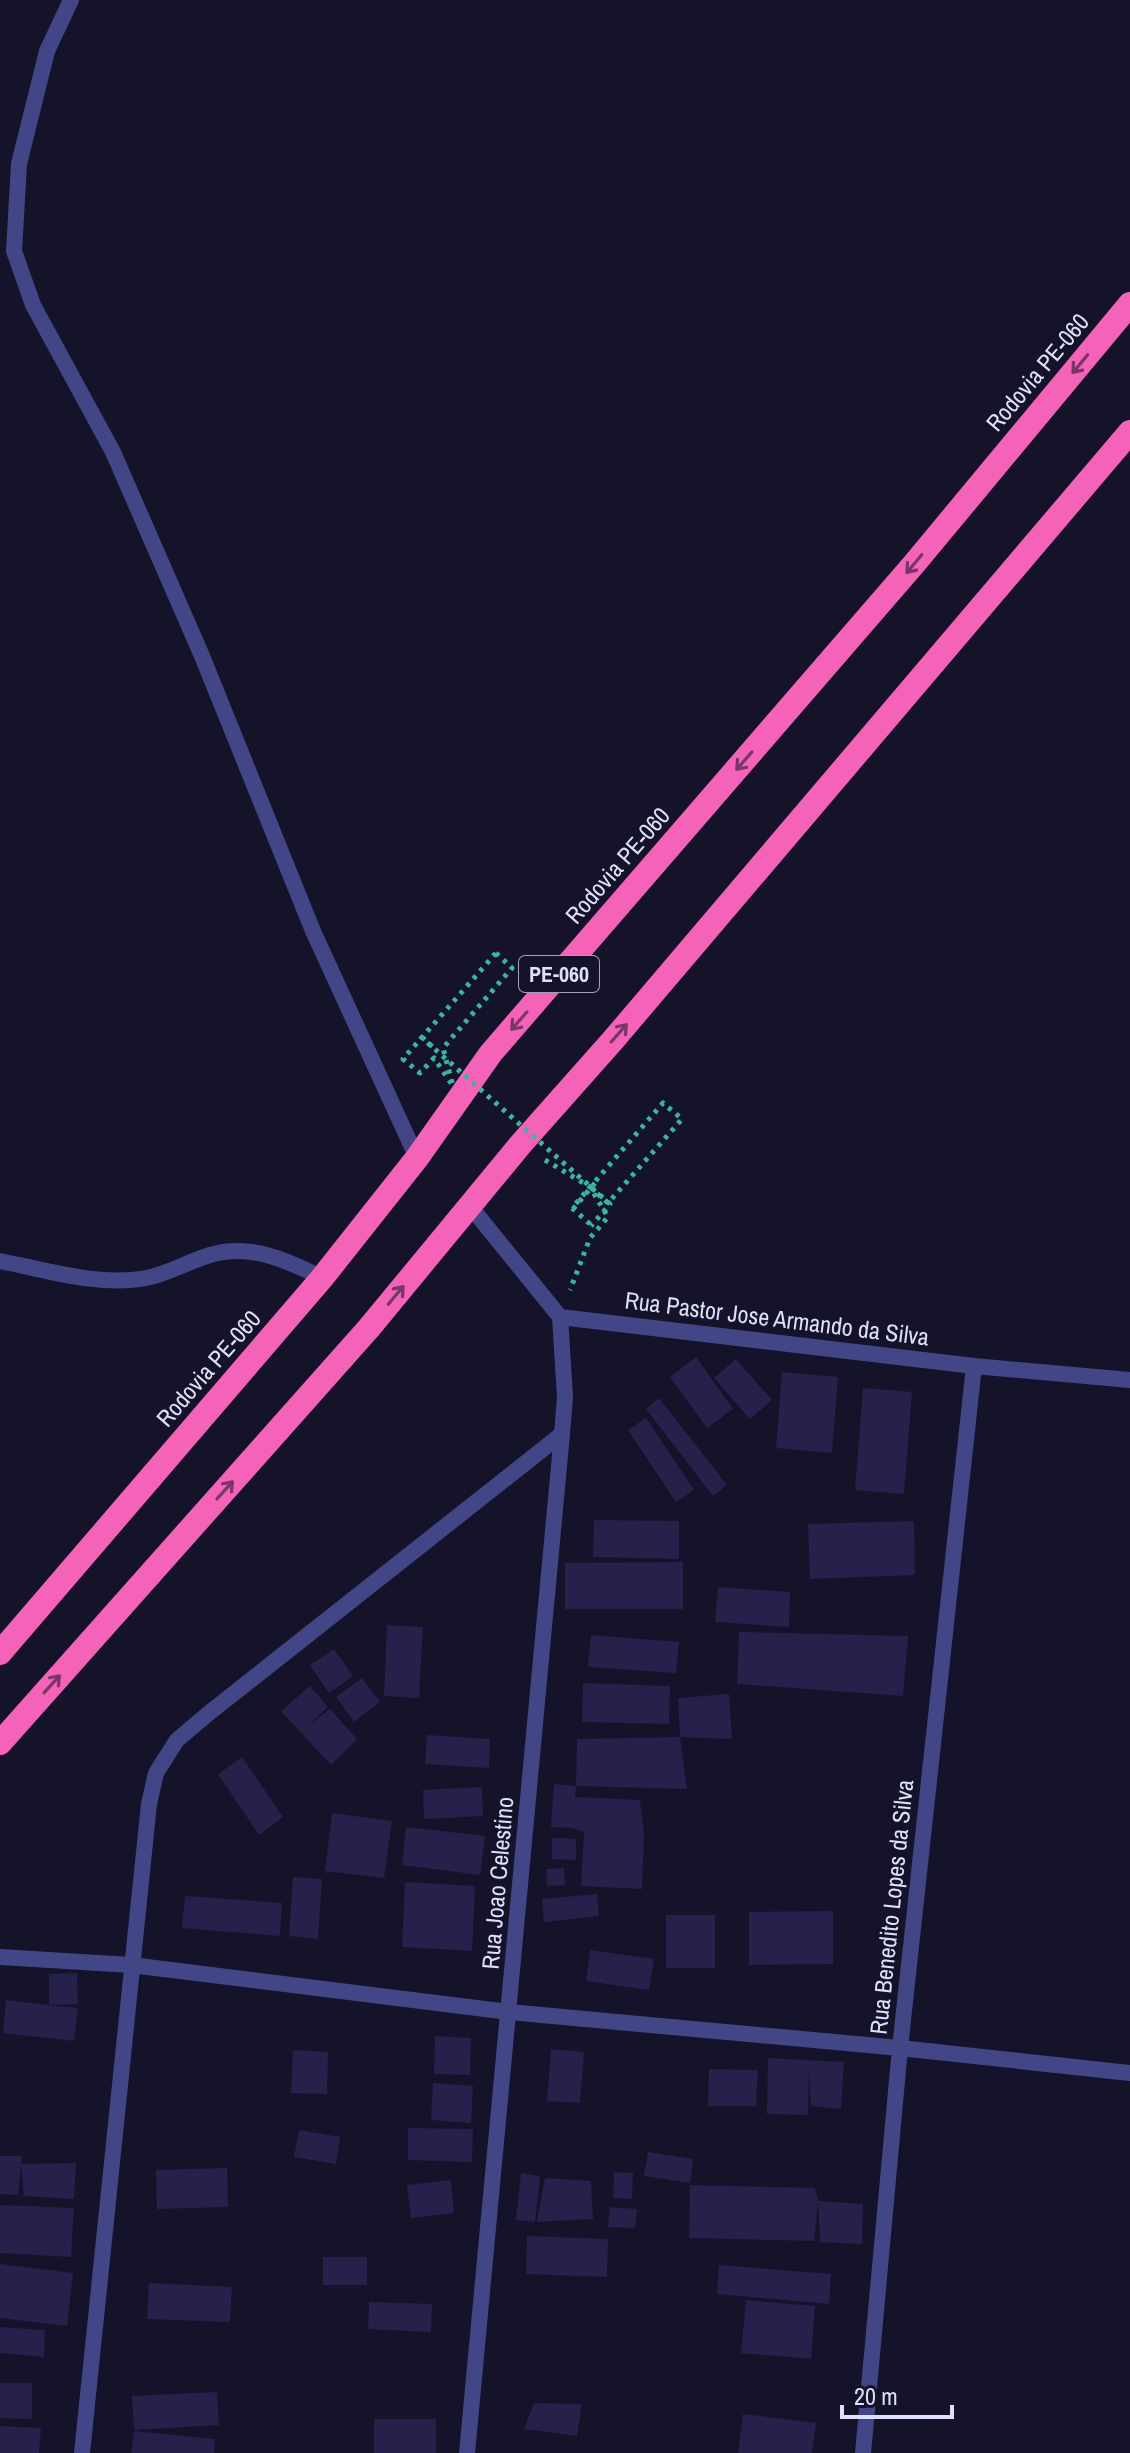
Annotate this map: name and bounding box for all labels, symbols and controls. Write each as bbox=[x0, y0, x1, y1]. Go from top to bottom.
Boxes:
street label: Rodovia PE-060 bbox=[978, 306, 1096, 438]
one-way arrow bbox=[1071, 353, 1089, 374]
one-way arrow bbox=[905, 553, 923, 574]
one-way arrow bbox=[735, 750, 753, 770]
street label: Rodovia PE-060 bbox=[558, 800, 676, 930]
road number: PE-060 bbox=[519, 956, 599, 992]
one-way arrow bbox=[510, 1010, 528, 1030]
one-way arrow bbox=[610, 1023, 628, 1044]
street label: Rua Pastor Jose Armando da Silva bbox=[623, 1283, 931, 1353]
one-way arrow bbox=[387, 1285, 405, 1306]
street label: Rodovia PE-060 bbox=[149, 1303, 267, 1433]
one-way arrow bbox=[215, 1481, 233, 1501]
one-way arrow bbox=[43, 1675, 61, 1695]
street label: Rua Benedito Lopes da Silva bbox=[862, 1778, 920, 2036]
street label: Rua Joao Celestino bbox=[474, 1796, 520, 1970]
scale bar bbox=[842, 2369, 952, 2419]
text: 20 m bbox=[854, 2380, 898, 2412]

